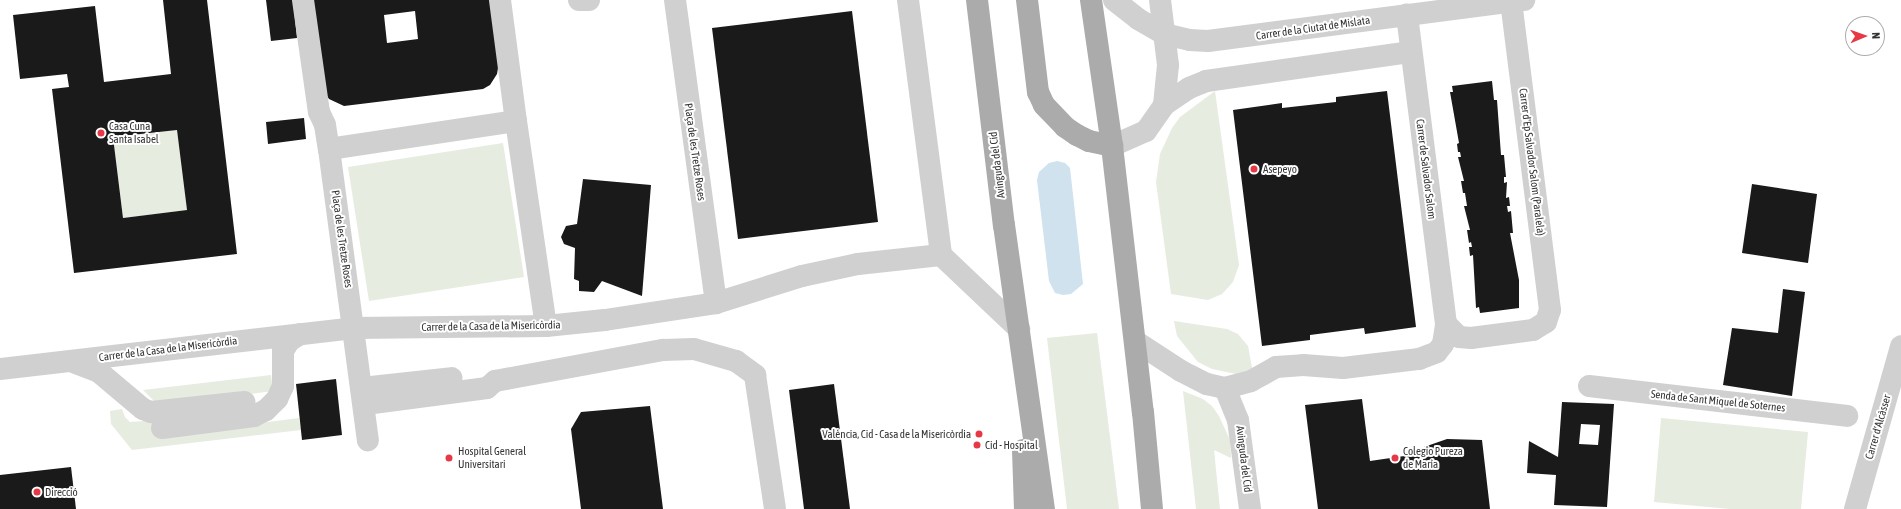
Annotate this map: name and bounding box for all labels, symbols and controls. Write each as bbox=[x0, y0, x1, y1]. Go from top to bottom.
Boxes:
street label: Carrer de la Ciutat de Mislata bbox=[1255, 13, 1371, 43]
north arrow bbox=[1845, 16, 1885, 56]
text: N bbox=[1870, 32, 1882, 39]
street label: Carrer d'Ep Salvador Salom (Paralela) bbox=[1516, 87, 1548, 237]
street label: Plaça de les Tretze Roses bbox=[682, 102, 708, 202]
street label: Carrer de Salvador Salom bbox=[1413, 118, 1439, 220]
place label: Casa Cuna Santa Isabel bbox=[109, 120, 159, 146]
marker: Casa Cuna Santa Isabel bbox=[96, 128, 106, 138]
street label: Avinguda del Cid bbox=[986, 131, 1008, 199]
place label: Asepeyo bbox=[1263, 162, 1297, 176]
marker: Asepeyo bbox=[1248, 163, 1260, 175]
street label: Plaça de les Tretze Roses bbox=[329, 189, 355, 289]
street label: Carrer de la Casa de la Misericòrdia bbox=[421, 318, 561, 334]
street label: Carrer de la Casa de la Misericòrdia bbox=[98, 334, 238, 364]
street label: Senda de Sant Miquel de Soternes bbox=[1650, 387, 1786, 415]
street label: Carrer d'Alcàsser bbox=[1862, 393, 1894, 461]
street label: Avinguda del Cid bbox=[1233, 425, 1255, 493]
place label: València, Cid - Casa de la Misericòrdia bbox=[822, 427, 971, 441]
marker: València, Cid - Casa de la Misericòrdia bbox=[974, 429, 984, 439]
place label: Cid - Hospital bbox=[985, 438, 1038, 452]
marker: Cid - Hospital bbox=[972, 440, 982, 450]
place label: Hospital General Universitari bbox=[458, 445, 526, 471]
place label: Colegio Pureza de María bbox=[1403, 445, 1463, 471]
marker: Hospital General Universitari bbox=[443, 452, 455, 464]
marker: Colegio Pureza de María bbox=[1390, 453, 1400, 463]
place label: Direcció bbox=[45, 485, 78, 499]
marker: Direcció bbox=[32, 487, 42, 497]

